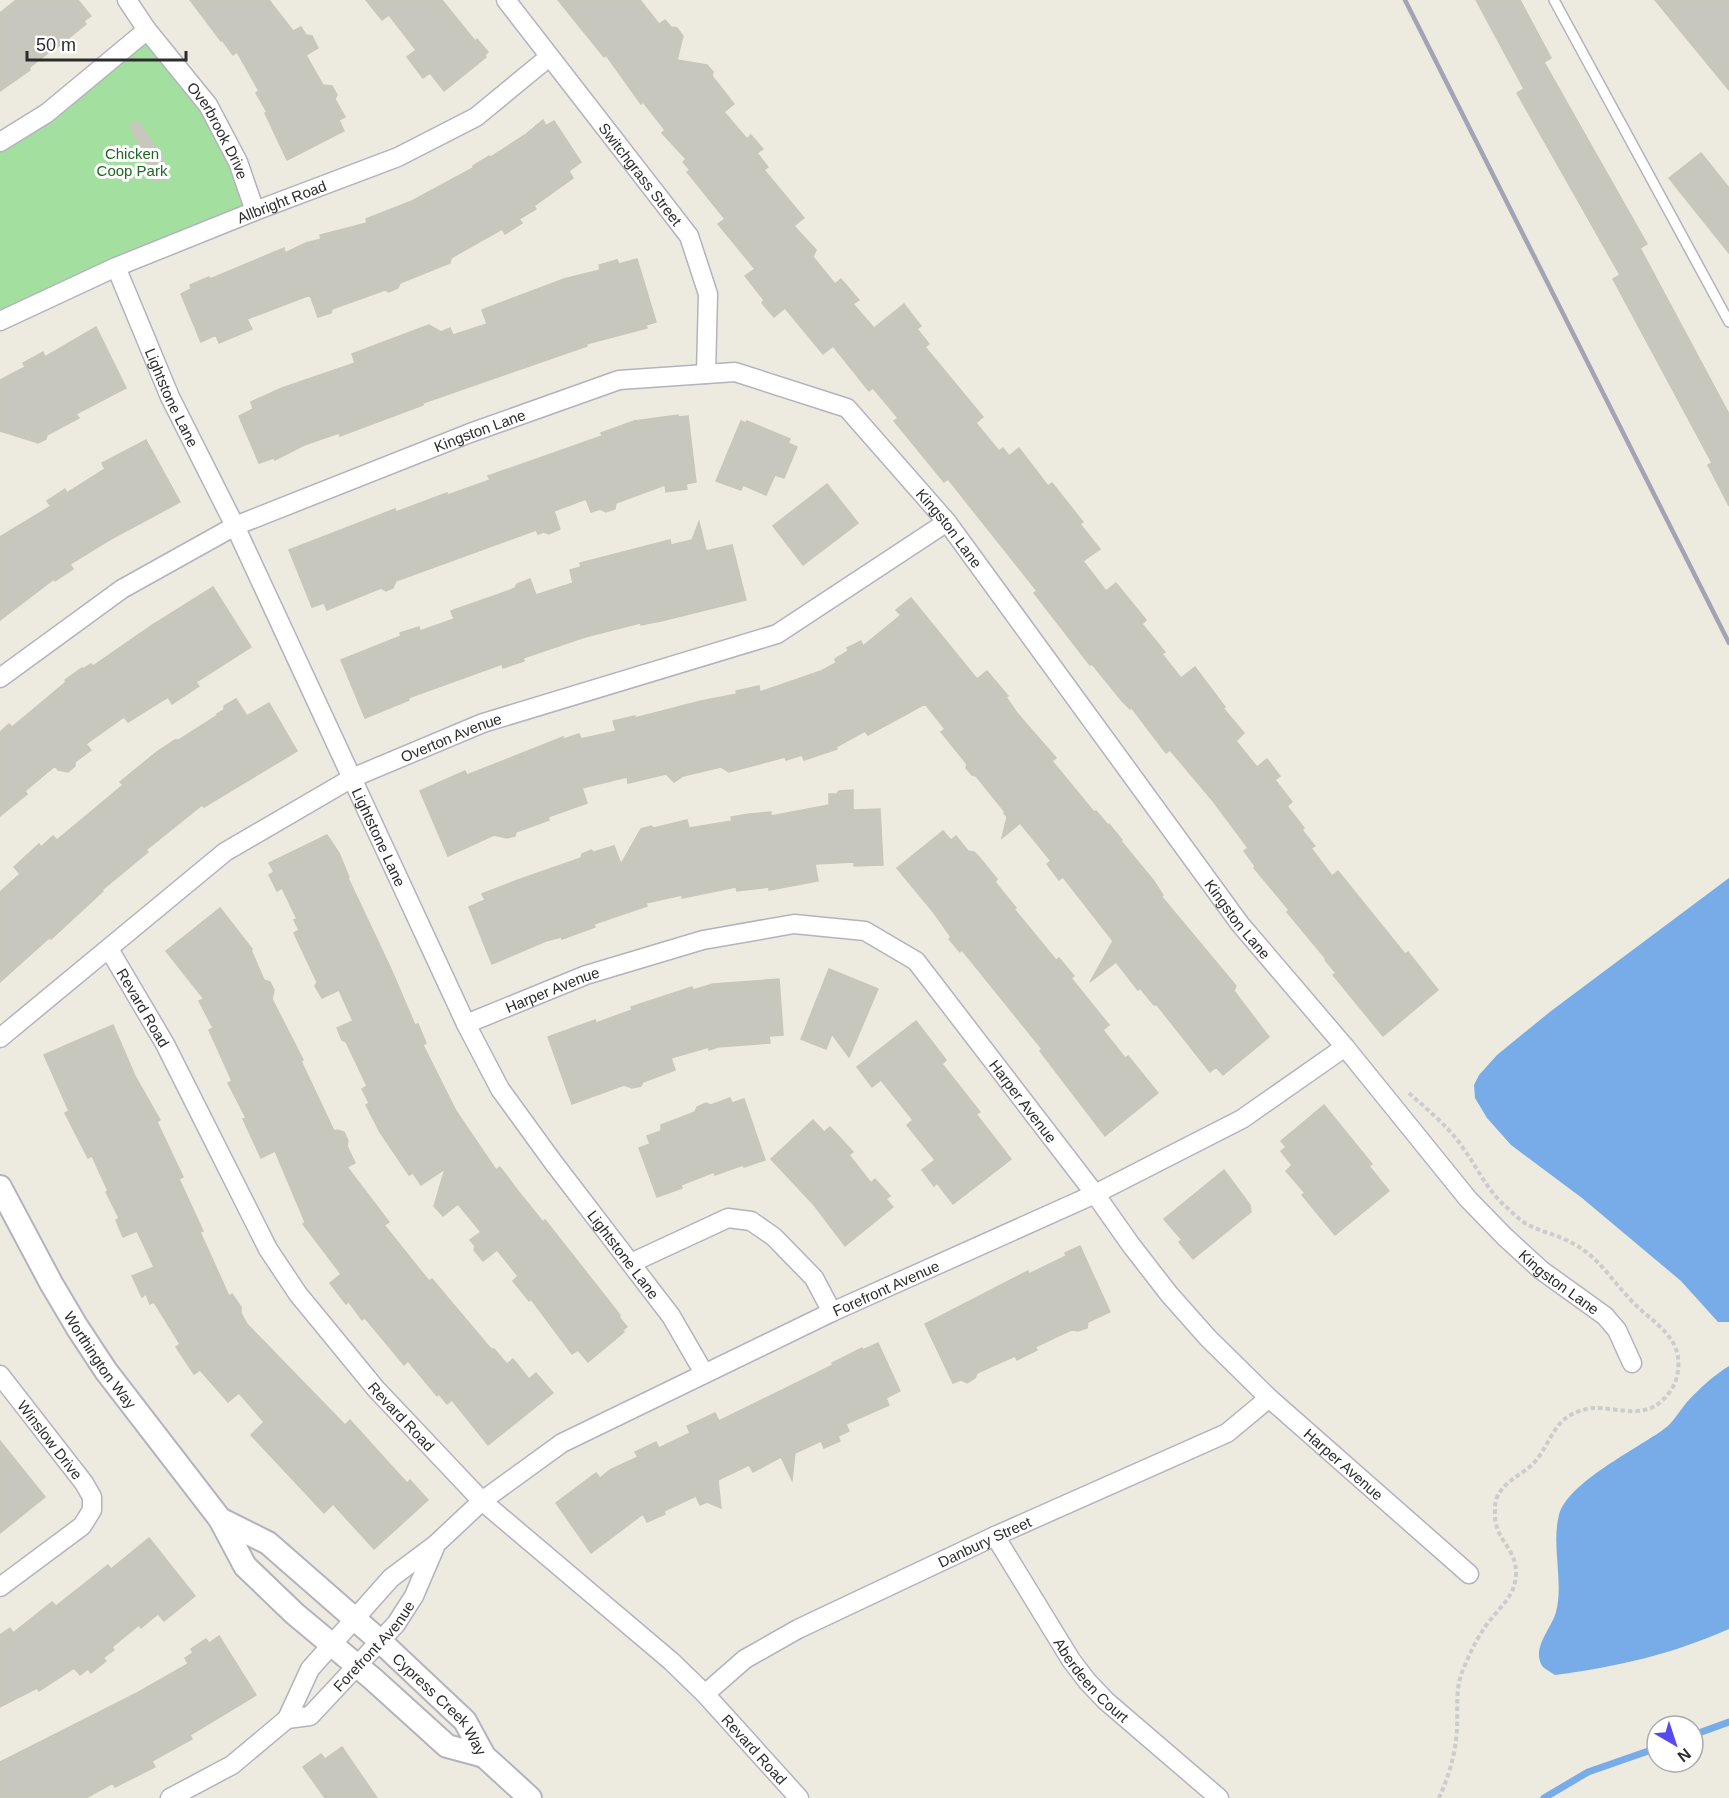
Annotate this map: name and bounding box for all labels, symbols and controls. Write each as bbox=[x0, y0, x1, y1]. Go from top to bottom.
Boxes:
scale bar bbox=[27, 24, 186, 62]
text: 50 m bbox=[36, 35, 76, 55]
street label: Overbrook Drive bbox=[184, 78, 252, 181]
street label: Switchgrass Street bbox=[596, 119, 686, 229]
park label: Chicken Coop Park bbox=[97, 145, 168, 179]
street label: Allbright Road bbox=[234, 176, 328, 226]
street label: Lightstone Lane bbox=[142, 346, 202, 450]
street label: Kingston Lane bbox=[431, 406, 527, 455]
street label: Kingston Lane bbox=[913, 485, 986, 571]
street label: Overton Avenue bbox=[398, 709, 503, 765]
street label: Lightstone Lane bbox=[349, 785, 409, 889]
street label: Kingston Lane bbox=[1202, 876, 1274, 962]
street label: Harper Avenue bbox=[503, 963, 601, 1016]
street label: Revard Road bbox=[114, 965, 173, 1050]
street label: Harper Avenue bbox=[986, 1056, 1061, 1146]
street label: Lightstone Lane bbox=[584, 1207, 663, 1302]
street label: Kingston Lane bbox=[1516, 1246, 1602, 1318]
street label: Forefront Avenue bbox=[830, 1257, 942, 1319]
street label: Worthington Way bbox=[61, 1308, 140, 1412]
street label: Revard Road bbox=[365, 1378, 438, 1454]
street label: Winslow Drive bbox=[14, 1397, 86, 1482]
street label: Harper Avenue bbox=[1301, 1425, 1387, 1503]
street label: Danbury Street bbox=[935, 1512, 1034, 1570]
street label: Forefront Avenue bbox=[329, 1597, 417, 1694]
street label: Aberdeen Court bbox=[1051, 1635, 1133, 1726]
street label: Cypress Creek Way bbox=[390, 1649, 490, 1758]
street label: Revard Road bbox=[719, 1710, 791, 1787]
north arrow bbox=[1645, 1714, 1705, 1774]
text: N bbox=[1674, 1745, 1694, 1766]

